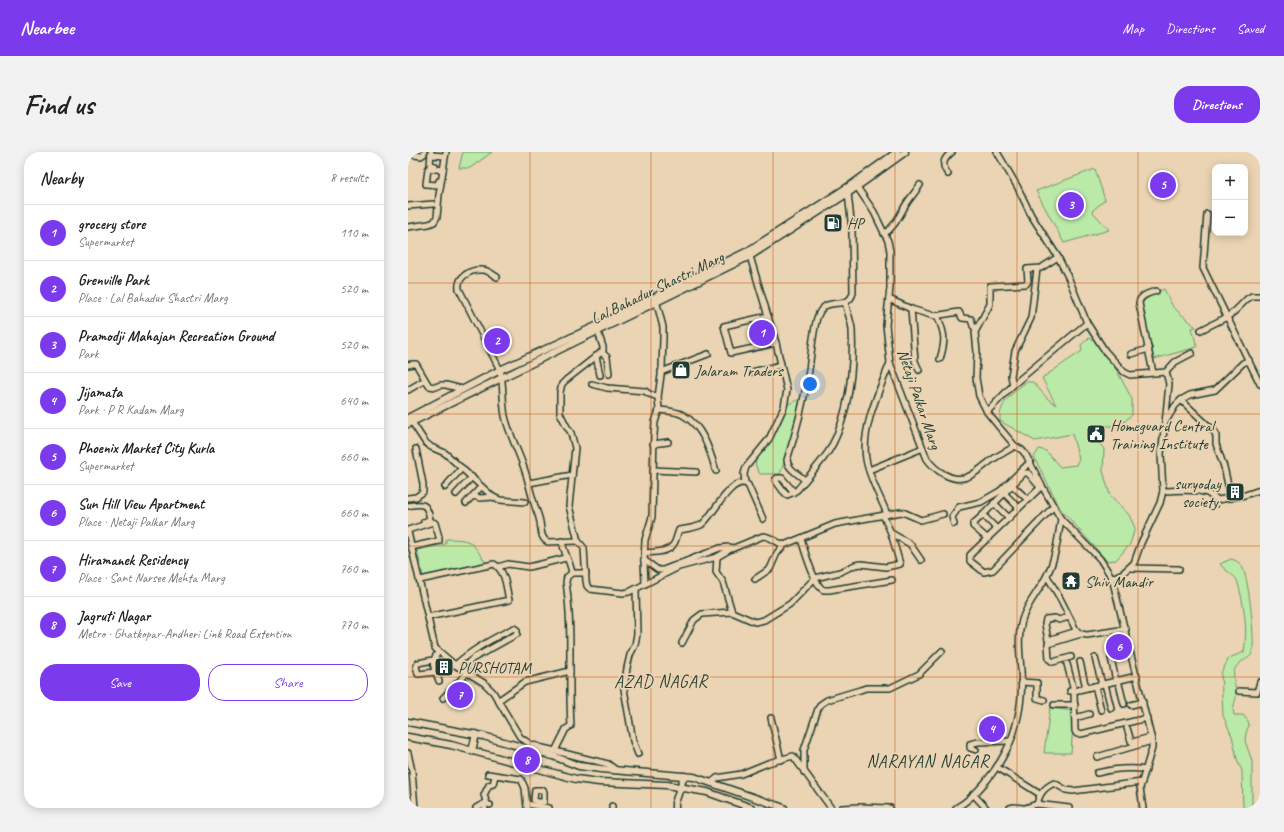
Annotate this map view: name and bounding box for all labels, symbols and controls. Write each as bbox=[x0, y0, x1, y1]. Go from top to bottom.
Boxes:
text: Nearbee bbox=[20, 16, 74, 40]
text: Map bbox=[1123, 20, 1144, 37]
text: Directions bbox=[1166, 20, 1215, 37]
text: Saved bbox=[1237, 20, 1264, 37]
button: Directions bbox=[1174, 86, 1260, 123]
text: Find us bbox=[24, 87, 94, 122]
map controls bbox=[1212, 164, 1248, 236]
button: + bbox=[1212, 164, 1248, 200]
text: Nearby bbox=[40, 168, 83, 189]
text: 8 results bbox=[330, 170, 368, 186]
pin: 5 bbox=[1150, 170, 1176, 200]
pin: 3 bbox=[1058, 190, 1084, 220]
button: − bbox=[1212, 200, 1248, 236]
fuel station icon: HP bbox=[822, 212, 844, 234]
place label: HP bbox=[847, 214, 866, 234]
text: grocery store bbox=[78, 215, 145, 234]
text: 1 bbox=[50, 225, 56, 241]
text: 110 m bbox=[340, 225, 368, 241]
text: Supermarket bbox=[78, 234, 133, 250]
street label: Lal Bahadur Shastri Marg bbox=[588, 246, 728, 329]
text: Grenville Park bbox=[78, 271, 149, 290]
text: 2 bbox=[50, 281, 56, 297]
text: 520 m bbox=[340, 281, 368, 297]
text: Place · Lal Bahadur Shastri Marg bbox=[78, 290, 228, 306]
pin: 1 bbox=[749, 318, 775, 348]
pin: 2 bbox=[484, 326, 510, 356]
text: Pramodji Mahajan Recreation Ground bbox=[78, 327, 274, 346]
text: 3 bbox=[50, 337, 56, 353]
text: 520 m bbox=[340, 337, 368, 353]
text: Park bbox=[78, 346, 99, 362]
street label: Netaji Palkar Marg bbox=[893, 347, 946, 453]
shop icon: Jalaram Traders bbox=[670, 359, 692, 381]
place label: Jalaram Traders bbox=[694, 361, 784, 381]
your location bbox=[800, 374, 820, 394]
text: Jijamata bbox=[78, 383, 122, 402]
text: 4 bbox=[50, 393, 56, 409]
text: 640 m bbox=[340, 393, 368, 409]
text: Park · P R Kadam Marg bbox=[78, 402, 184, 418]
place label: Homeguard Central Training Institute bbox=[1110, 416, 1217, 454]
public building icon: Homeguard Central Training Institute bbox=[1085, 423, 1107, 445]
text: Phoenix Market City Kurla bbox=[78, 439, 214, 458]
text: 5 bbox=[50, 449, 56, 465]
text: 660 m bbox=[340, 449, 368, 465]
text: Supermarket bbox=[78, 458, 133, 474]
place label: suryoday society, bbox=[1174, 474, 1223, 512]
building icon: suryoday society, bbox=[1224, 481, 1246, 503]
text: Sun Hill View Apartment bbox=[78, 495, 204, 514]
text: 6 bbox=[50, 505, 56, 521]
text: 660 m bbox=[340, 505, 368, 521]
text: Place · Netaji Palkar Marg bbox=[78, 514, 195, 530]
text: Hiramanek Residency bbox=[78, 551, 188, 570]
text: 7 bbox=[50, 561, 56, 577]
text: 760 m bbox=[340, 561, 368, 577]
text: Place · Sant Narsee Mehta Marg bbox=[78, 570, 225, 586]
temple icon: Shiv Mandir bbox=[1060, 570, 1082, 592]
place label: Shiv Mandir bbox=[1085, 572, 1154, 592]
text: Jagruti Nagar bbox=[78, 607, 150, 626]
text: 8 bbox=[50, 617, 56, 633]
text: 770 m bbox=[340, 617, 368, 633]
text: Metro · Ghatkopar-Andheri Link Road Extention bbox=[78, 626, 292, 642]
pin: 6 bbox=[1106, 632, 1132, 662]
building icon: PURSHOTAM bbox=[433, 656, 455, 678]
place label: PURSHOTAM bbox=[458, 658, 533, 678]
button: Save bbox=[40, 664, 200, 701]
button: Share bbox=[208, 664, 368, 701]
district label: AZAD NAGAR bbox=[614, 671, 709, 692]
pin: 7 bbox=[447, 680, 473, 710]
pin: 4 bbox=[979, 714, 1005, 744]
pin: 8 bbox=[514, 745, 540, 775]
district label: NARAYAN NAGAR bbox=[867, 751, 990, 772]

